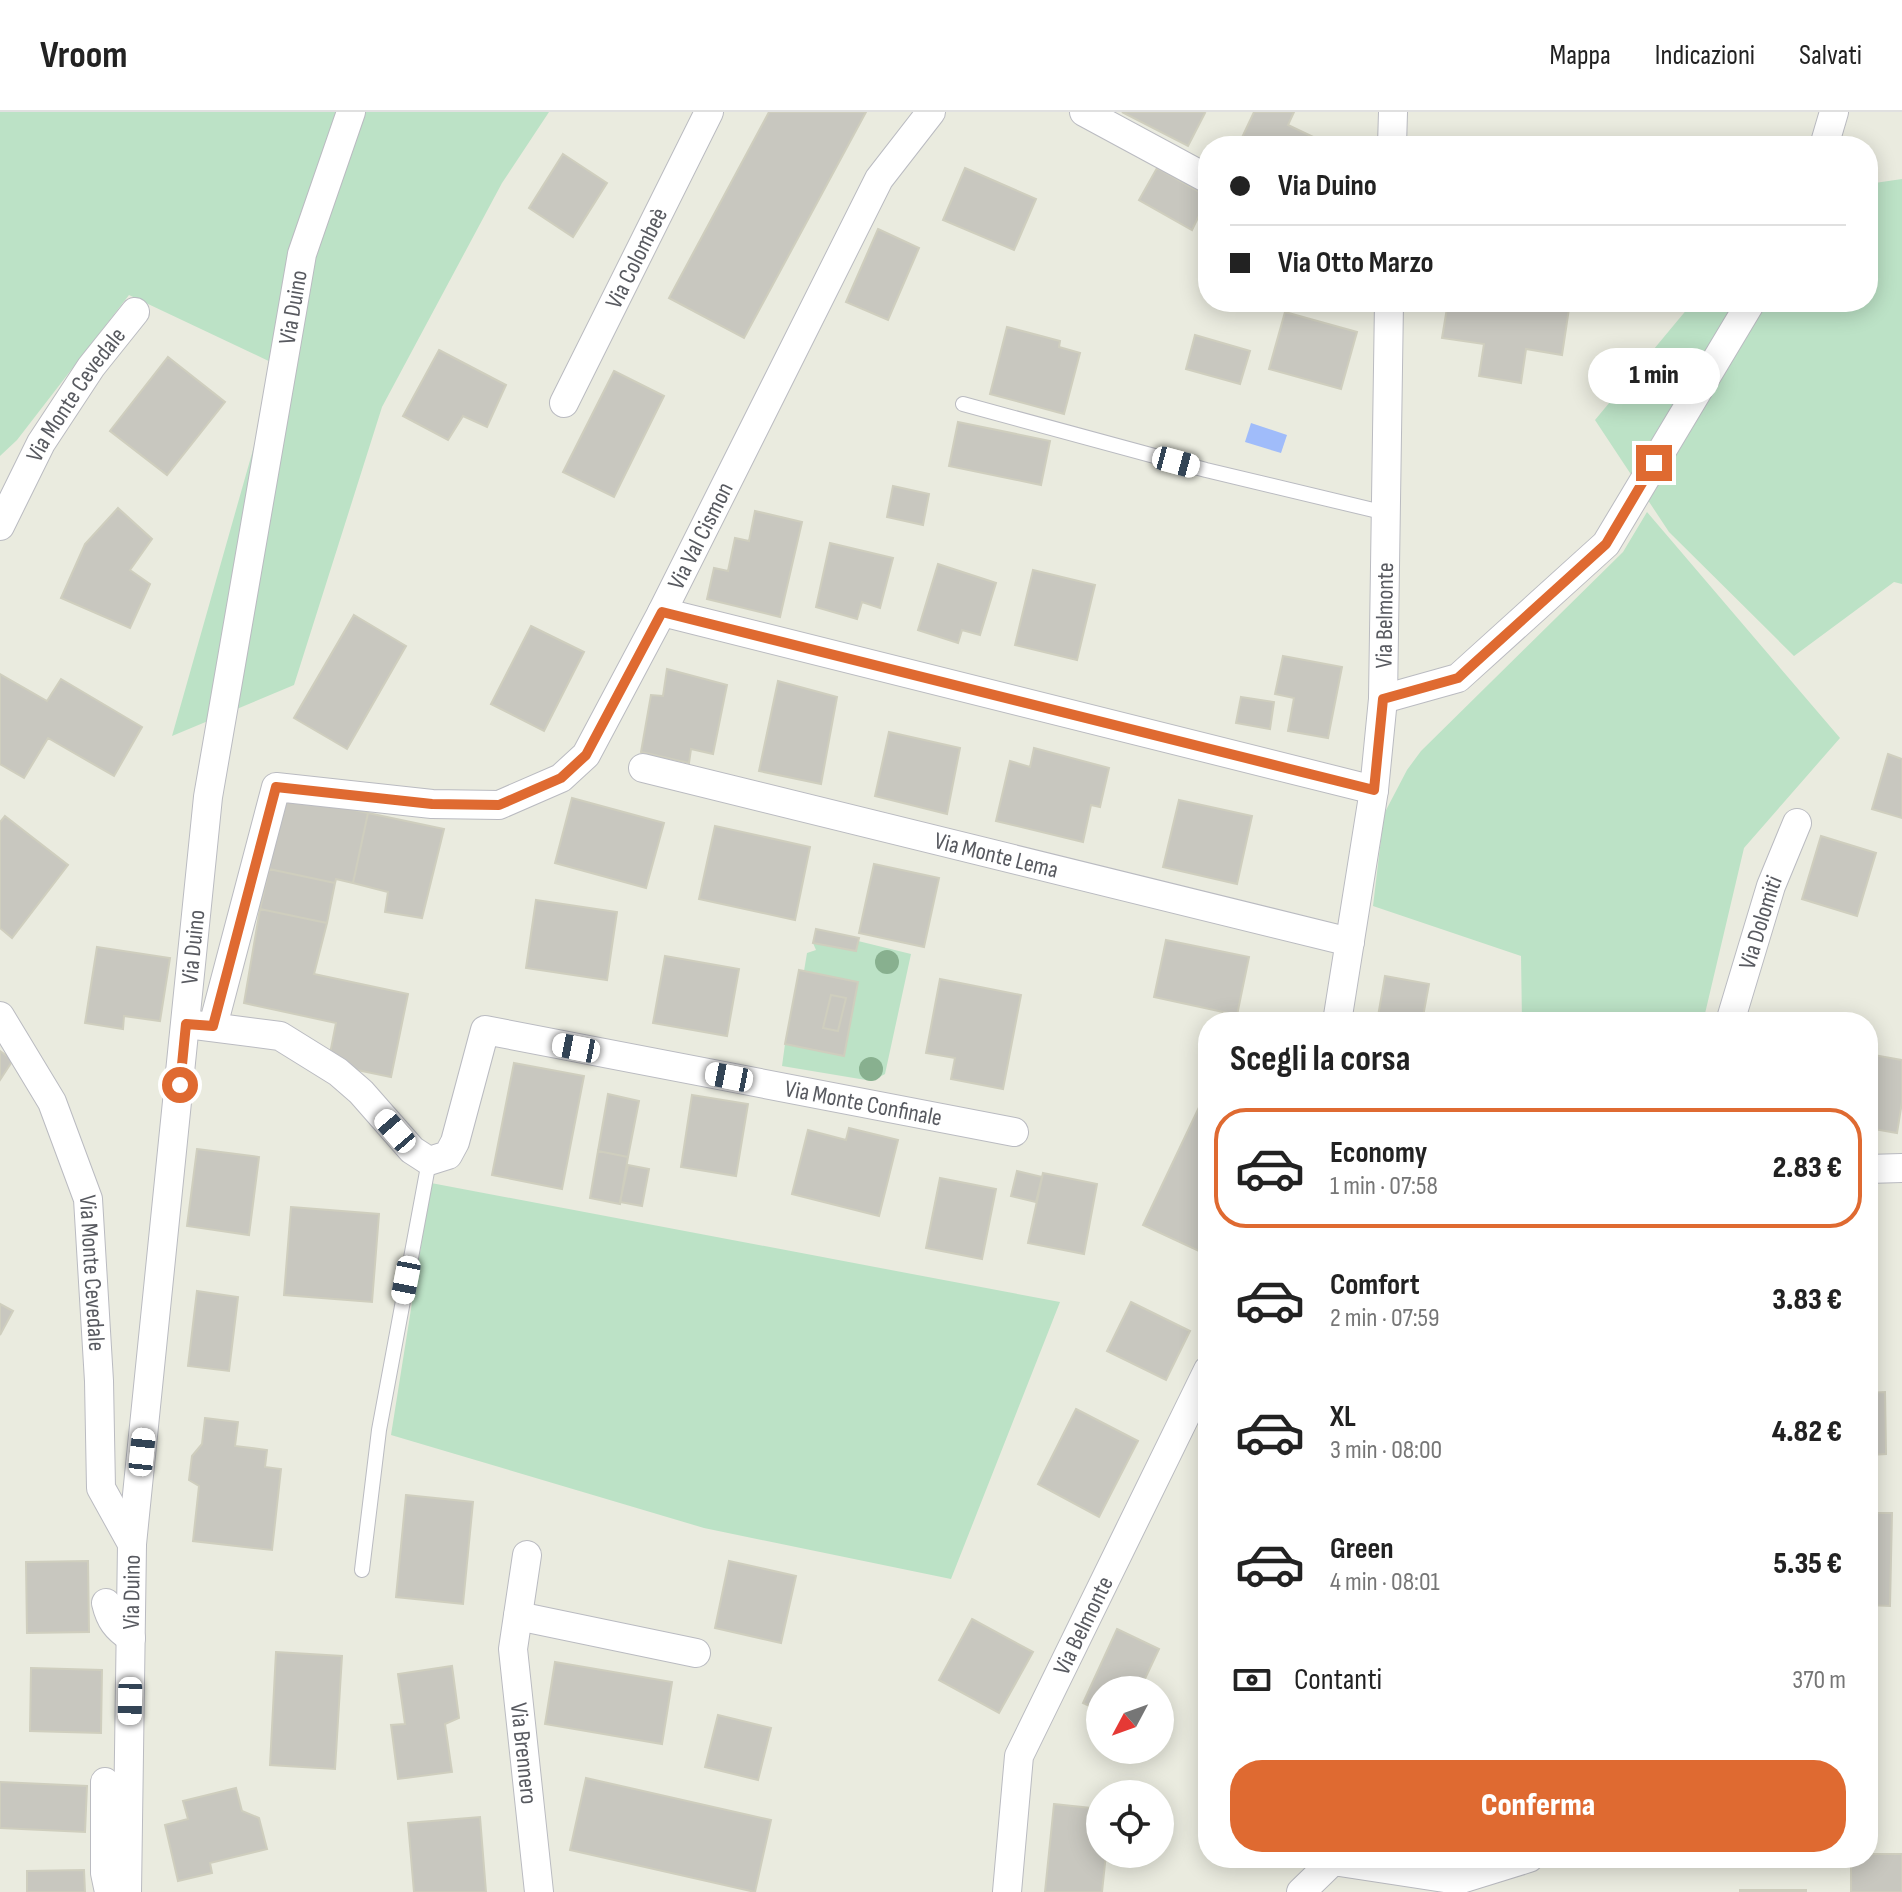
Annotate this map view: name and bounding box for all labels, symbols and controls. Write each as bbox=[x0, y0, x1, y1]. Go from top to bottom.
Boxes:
text: Vroom bbox=[40, 33, 127, 78]
text: Mappa bbox=[1550, 39, 1611, 72]
text: Indicazioni bbox=[1655, 39, 1755, 72]
text: Salvati bbox=[1799, 39, 1862, 72]
text: Via Duino bbox=[1278, 168, 1377, 204]
street label: Via Colombeè bbox=[599, 203, 674, 313]
text: Via Otto Marzo bbox=[1278, 245, 1434, 281]
street label: Via Duino bbox=[273, 268, 314, 347]
street label: Via Monte Cevedale bbox=[20, 322, 132, 467]
callout: 1 min bbox=[1588, 347, 1720, 403]
text: 1 min bbox=[1629, 360, 1679, 391]
car bbox=[1150, 444, 1202, 480]
route end bbox=[1636, 445, 1672, 481]
street label: Via Val Cismon bbox=[662, 477, 740, 594]
street label: Via Belmonte bbox=[1369, 562, 1400, 669]
street label: Via Monte Lema bbox=[931, 826, 1061, 885]
street label: Via Dolomiti bbox=[1733, 871, 1789, 973]
street label: Via Duino bbox=[175, 908, 211, 986]
car bbox=[550, 1032, 602, 1064]
text: Scegli la corsa bbox=[1230, 1038, 1410, 1081]
car bbox=[703, 1061, 755, 1093]
route start bbox=[162, 1067, 198, 1103]
street label: Via Monte Confinale bbox=[782, 1074, 944, 1133]
car bbox=[370, 1105, 420, 1157]
icon: car bbox=[1234, 1132, 1306, 1204]
text: Economy bbox=[1330, 1135, 1427, 1171]
text: 2.83 € bbox=[1773, 1150, 1842, 1186]
text: 1 min · 07:58 bbox=[1330, 1171, 1438, 1202]
street label: Via Monte Cevedale bbox=[73, 1194, 111, 1352]
car bbox=[390, 1254, 422, 1306]
icon: car bbox=[1234, 1264, 1306, 1336]
text: Comfort bbox=[1330, 1267, 1420, 1303]
text: 3.83 € bbox=[1772, 1282, 1842, 1318]
text: 2 min · 07:59 bbox=[1330, 1303, 1440, 1334]
icon: car bbox=[1234, 1396, 1306, 1468]
text: XL bbox=[1330, 1399, 1356, 1435]
text: 4.82 € bbox=[1772, 1414, 1842, 1450]
car bbox=[128, 1427, 156, 1477]
text: 3 min · 08:00 bbox=[1330, 1435, 1442, 1466]
icon: car bbox=[1234, 1528, 1306, 1600]
text: Green bbox=[1330, 1531, 1394, 1567]
text: 5.35 € bbox=[1773, 1546, 1842, 1582]
street label: Via Duino bbox=[117, 1554, 147, 1630]
text: 4 min · 08:01 bbox=[1330, 1567, 1440, 1598]
street label: Via Belmonte bbox=[1047, 1572, 1120, 1679]
icon: cash bbox=[1230, 1658, 1274, 1702]
text: Contanti bbox=[1294, 1662, 1382, 1698]
text: 370 m bbox=[1792, 1665, 1846, 1696]
north arrow bbox=[1086, 1676, 1174, 1764]
map controls bbox=[1086, 1676, 1174, 1868]
car bbox=[118, 1677, 142, 1725]
street label: Via Brennero bbox=[504, 1701, 544, 1806]
button: Conferma bbox=[1230, 1760, 1846, 1852]
button: locate bbox=[1086, 1780, 1174, 1868]

